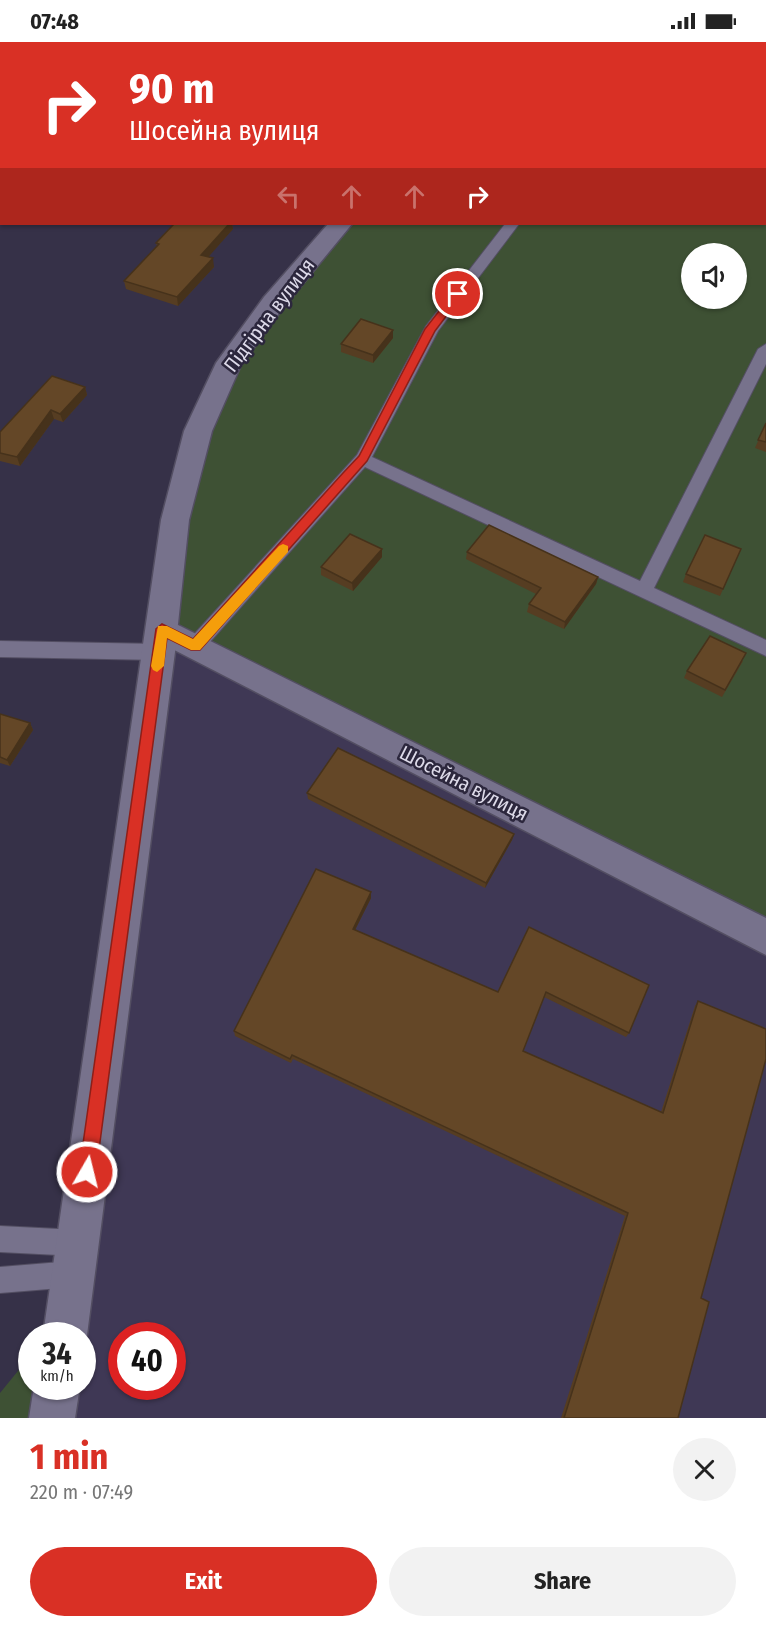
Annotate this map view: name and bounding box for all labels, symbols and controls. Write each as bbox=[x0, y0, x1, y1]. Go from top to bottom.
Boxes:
text: 07:48 bbox=[30, 8, 79, 35]
text: 90 m bbox=[129, 64, 214, 114]
icon: right bbox=[30, 66, 108, 144]
text: Шосейна вулиця bbox=[129, 115, 319, 147]
icon: left bbox=[272, 180, 305, 213]
icon: ahead bbox=[335, 180, 368, 213]
icon: ahead bbox=[398, 180, 431, 213]
icon: right bbox=[461, 180, 494, 213]
map controls bbox=[681, 243, 747, 309]
button: sound bbox=[681, 243, 747, 309]
street label: Підгірна вулиця bbox=[219, 254, 319, 376]
pin bbox=[432, 268, 483, 319]
icon: arrive bbox=[441, 277, 474, 310]
street label: Шосейна вулиця bbox=[396, 740, 532, 826]
position arrow bbox=[55, 1140, 119, 1204]
speed limit sign: 40 bbox=[108, 1322, 186, 1400]
text: 34 bbox=[42, 1336, 72, 1372]
text: km/h bbox=[40, 1367, 74, 1385]
text: 1 min bbox=[30, 1435, 108, 1479]
button: close bbox=[673, 1438, 736, 1501]
text: 220 m · 07:49 bbox=[30, 1480, 133, 1504]
button: Exit bbox=[30, 1547, 377, 1616]
button: Share bbox=[389, 1547, 736, 1616]

